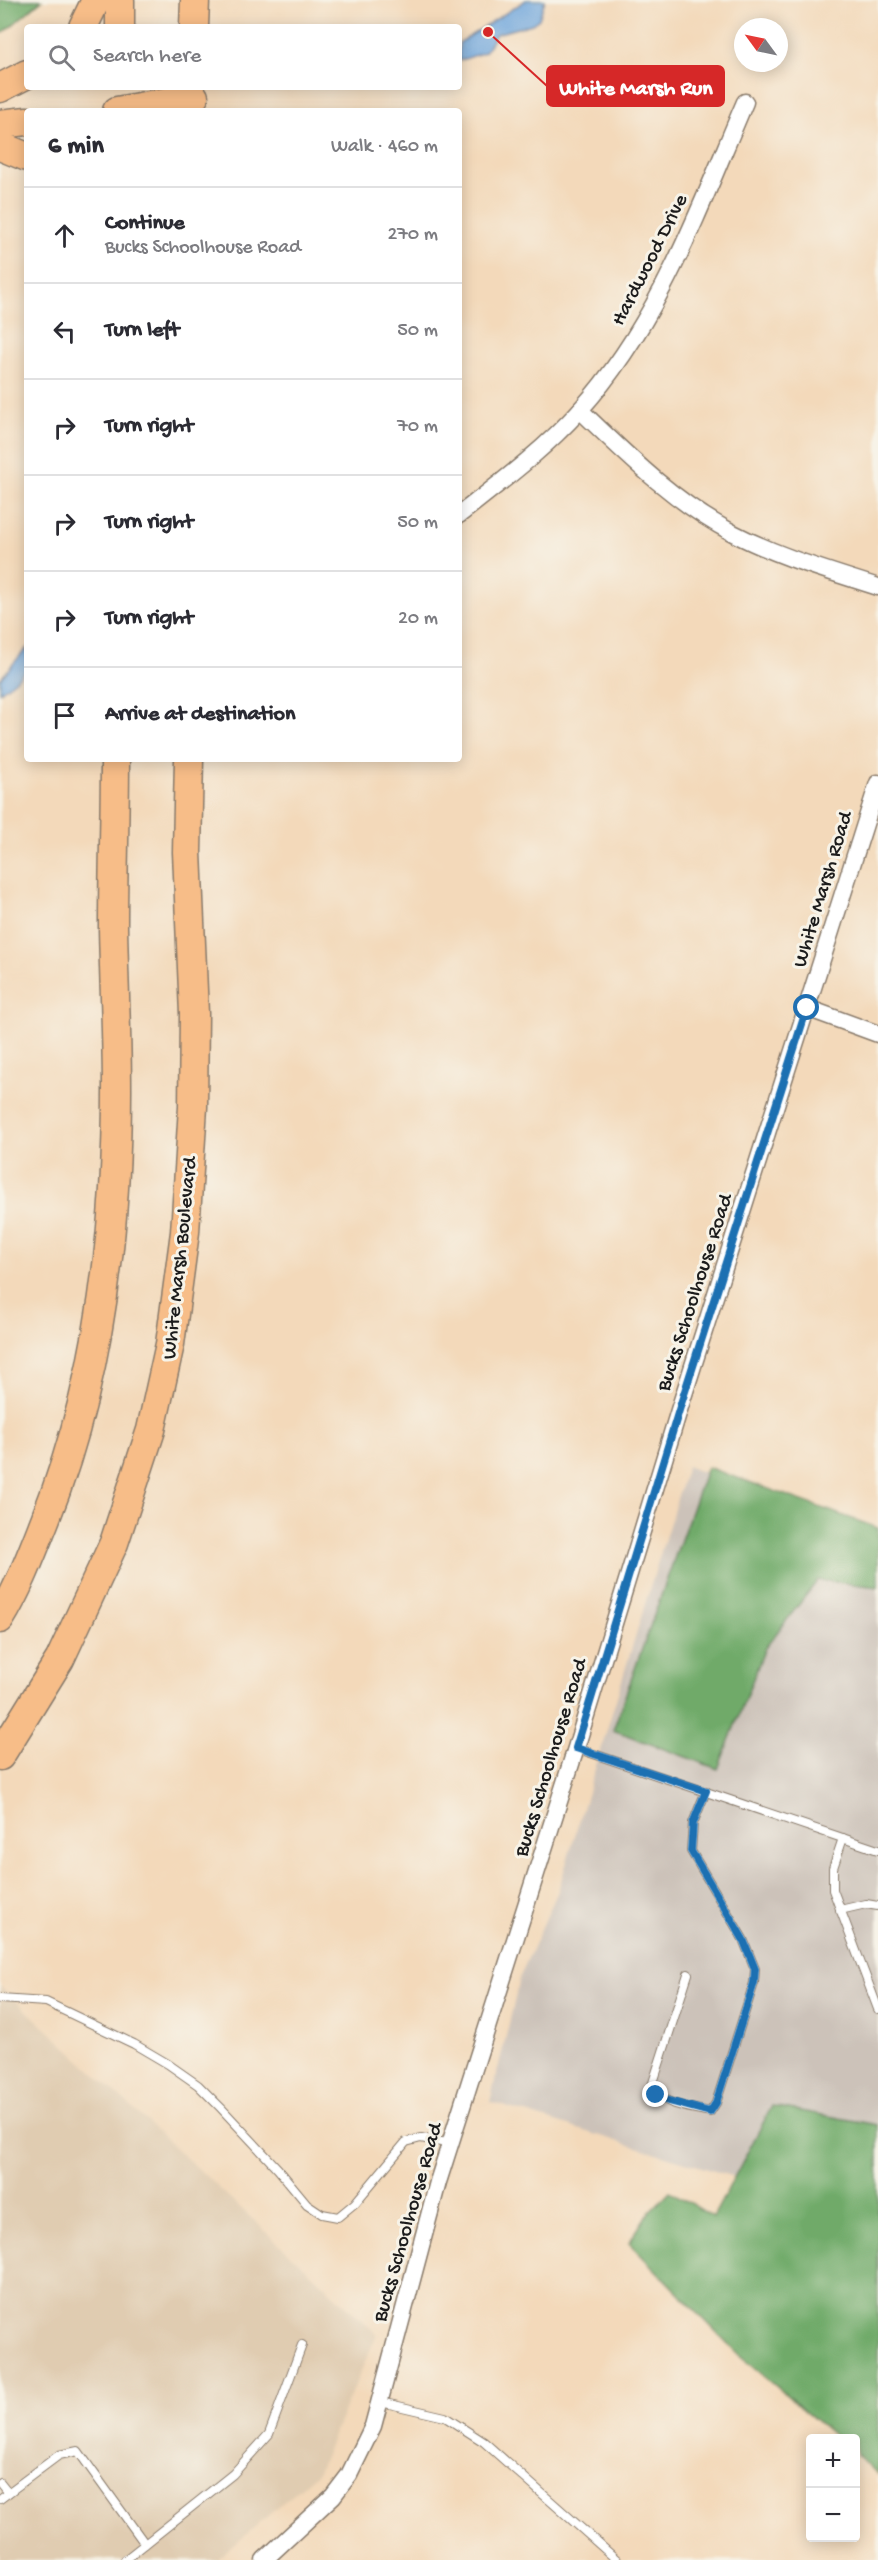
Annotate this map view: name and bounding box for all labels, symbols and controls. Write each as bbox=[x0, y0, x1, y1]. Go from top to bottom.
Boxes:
north arrow bbox=[734, 18, 788, 72]
search box bbox=[24, 24, 462, 90]
icon: search bbox=[45, 41, 78, 74]
text: Search here bbox=[93, 44, 201, 70]
callout: White Marsh Run bbox=[547, 66, 724, 106]
text: White Marsh Run bbox=[558, 77, 713, 103]
text: 6 min bbox=[48, 132, 104, 163]
text: Walk · 460 m bbox=[331, 136, 438, 159]
street label: Hardwood Drive bbox=[607, 190, 696, 331]
text: Continue bbox=[105, 211, 185, 237]
icon: ahead bbox=[48, 219, 81, 252]
text: 270 m bbox=[388, 224, 438, 247]
text: Bucks Schoolhouse Road bbox=[105, 237, 301, 260]
icon: left bbox=[48, 315, 81, 348]
text: Turn left bbox=[105, 318, 179, 344]
text: 50 m bbox=[397, 320, 438, 343]
icon: right bbox=[48, 411, 81, 444]
text: Turn right bbox=[105, 414, 193, 440]
text: 70 m bbox=[397, 416, 438, 439]
icon: right bbox=[48, 507, 81, 540]
text: Turn right bbox=[105, 510, 193, 536]
text: 50 m bbox=[397, 512, 438, 535]
icon: right bbox=[48, 603, 81, 636]
text: Turn right bbox=[105, 606, 193, 632]
text: 20 m bbox=[398, 608, 438, 631]
icon: arrive bbox=[48, 699, 81, 732]
text: Arrive at destination bbox=[105, 702, 295, 728]
street label: White Marsh Road bbox=[789, 807, 860, 971]
route start bbox=[793, 994, 819, 1020]
street label: White Marsh Boulevard bbox=[158, 1154, 205, 1361]
street label: Bucks Schoolhouse Road bbox=[652, 1190, 741, 1396]
street label: Bucks Schoolhouse Road bbox=[510, 1654, 595, 1861]
route end bbox=[642, 2081, 668, 2107]
street label: Bucks Schoolhouse Road bbox=[369, 2119, 450, 2326]
map controls bbox=[806, 2434, 860, 2542]
button: + bbox=[806, 2434, 860, 2488]
button: − bbox=[806, 2488, 860, 2542]

